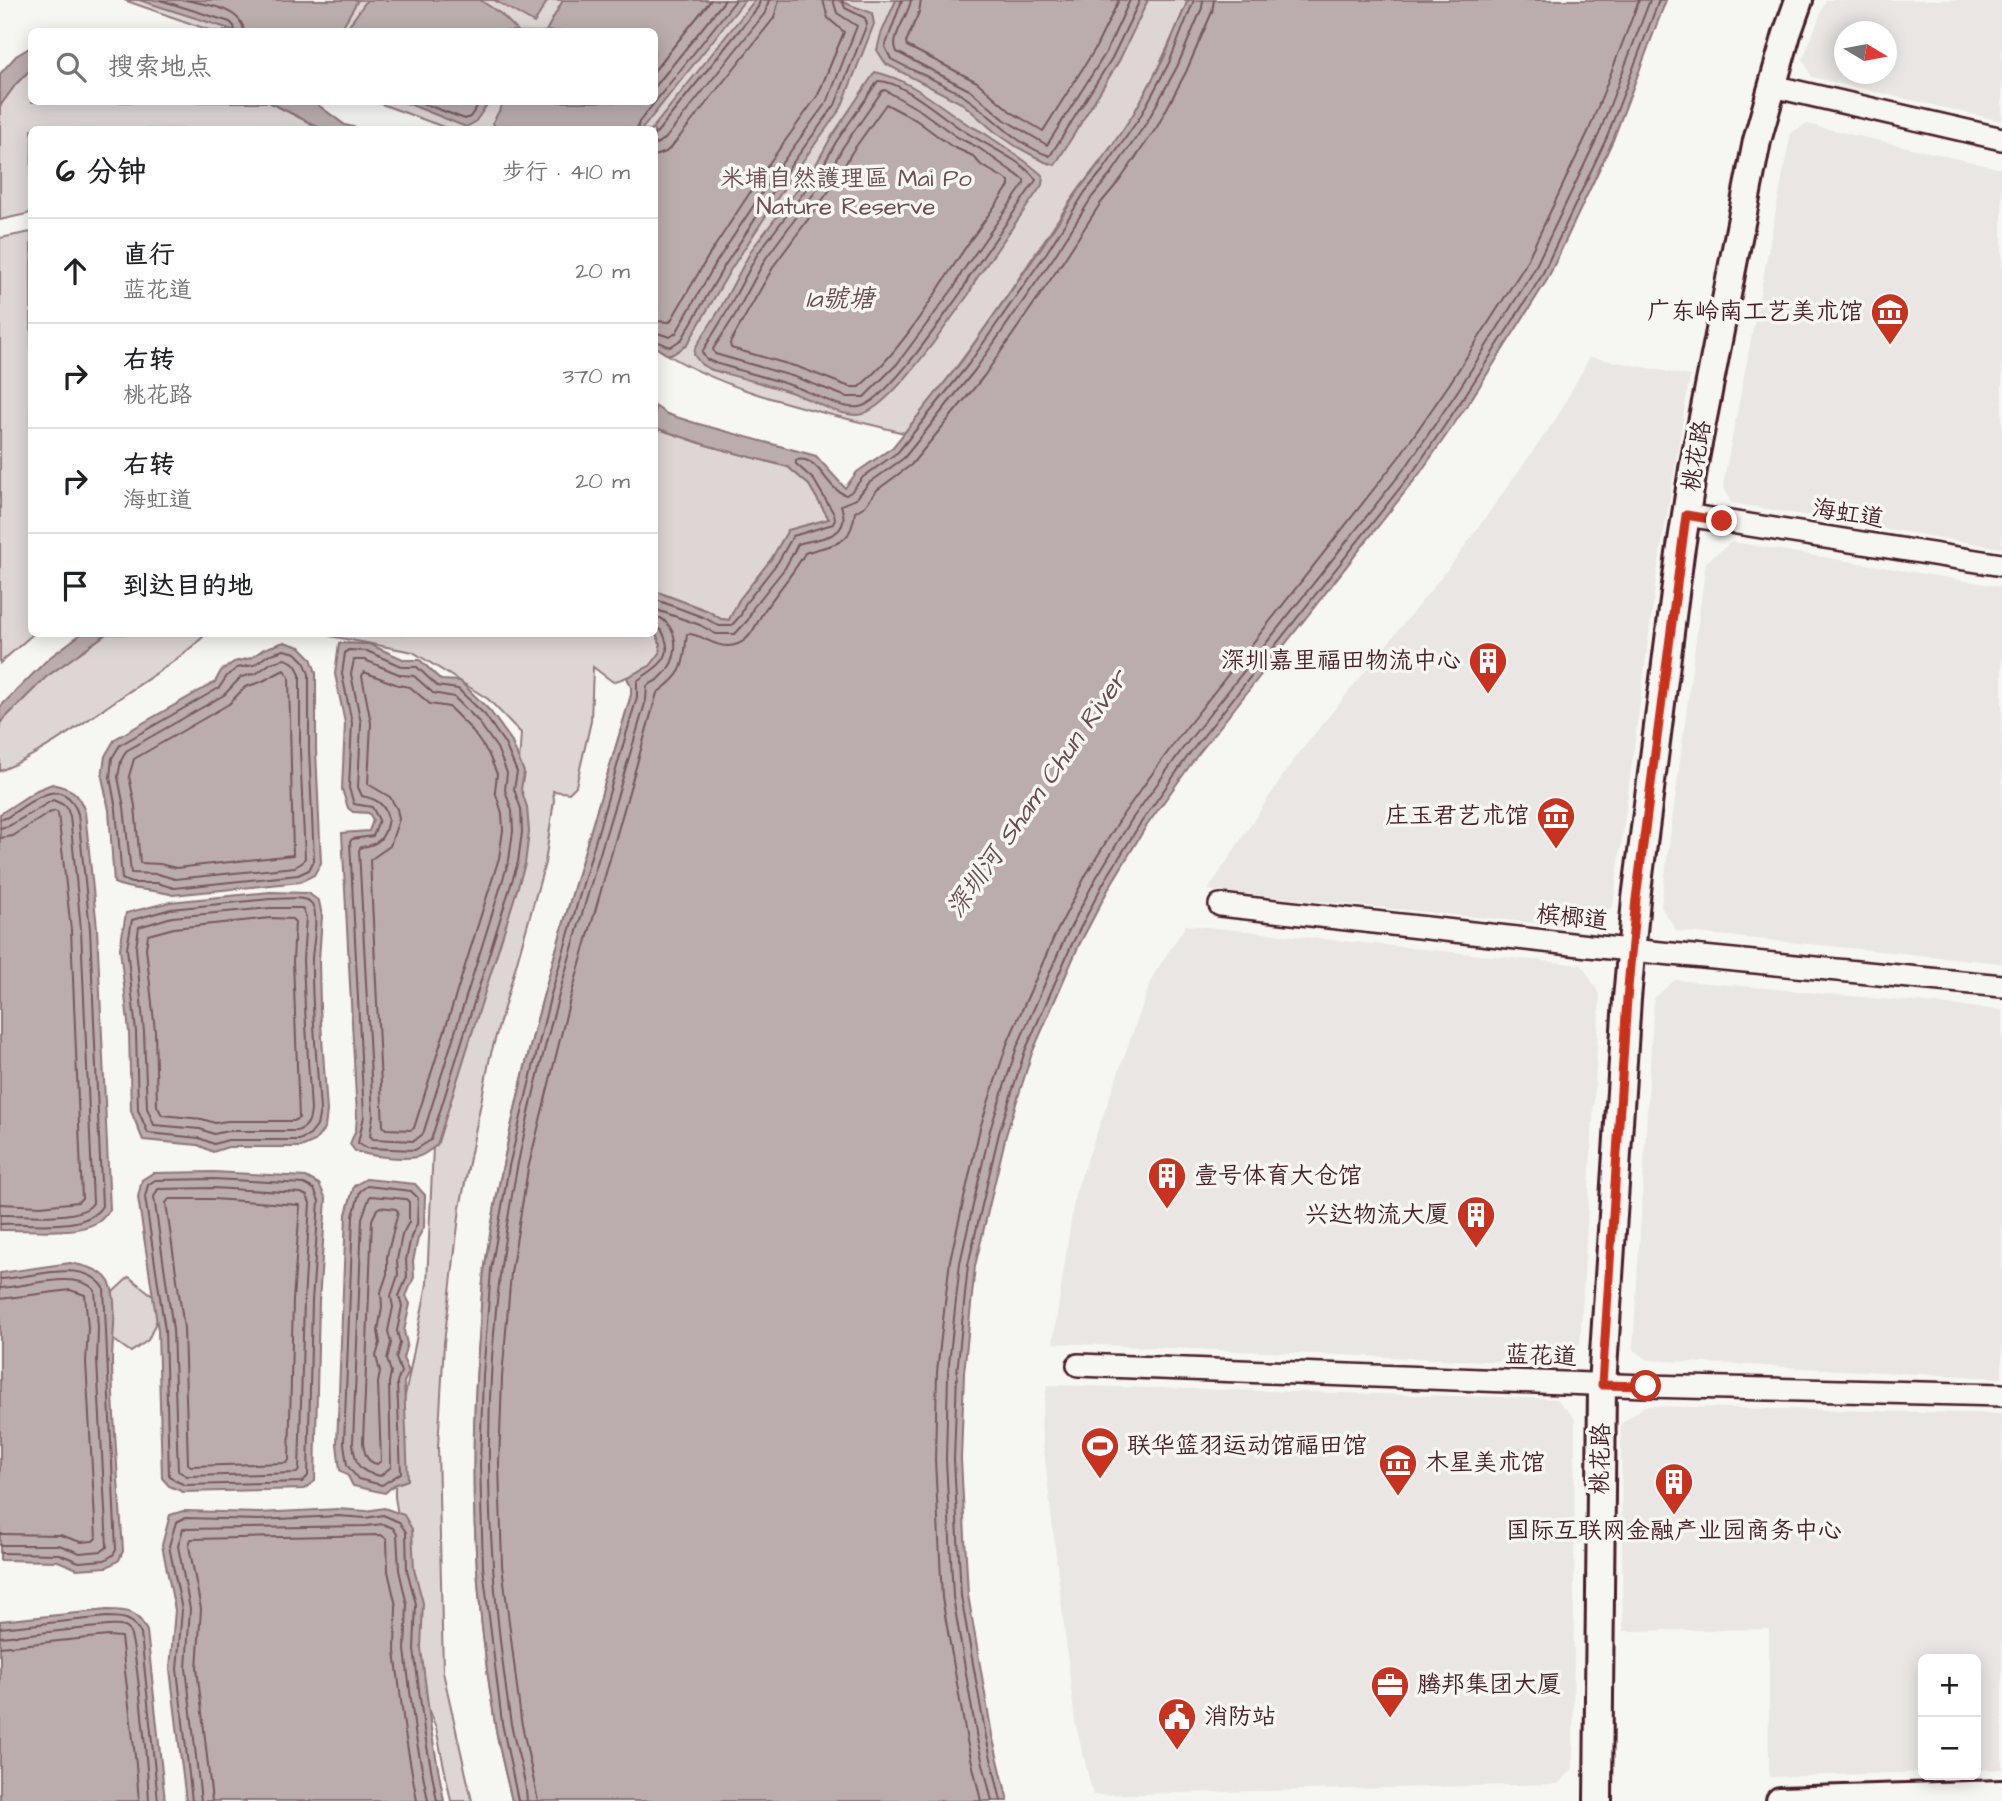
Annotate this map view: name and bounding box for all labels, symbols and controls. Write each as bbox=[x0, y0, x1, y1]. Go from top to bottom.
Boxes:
north arrow bbox=[1834, 21, 1897, 84]
search box bbox=[28, 28, 658, 105]
icon: search bbox=[52, 48, 90, 86]
text: 搜索地点 bbox=[108, 49, 212, 85]
text: 6 分钟 bbox=[56, 151, 147, 193]
text: 步行 · 410 m bbox=[502, 156, 630, 188]
park label: 米埔自然護理區 Mai Po Nature Reserve bbox=[720, 162, 972, 224]
text: 直行 bbox=[123, 237, 175, 273]
icon: ahead bbox=[56, 252, 94, 290]
text: 20 m bbox=[575, 255, 630, 287]
text: 蓝花道 bbox=[123, 274, 192, 306]
water label: 1a號塘 bbox=[806, 281, 877, 317]
museum icon: 广东岭南工艺美术馆 bbox=[1869, 291, 1911, 346]
place label: 广东岭南工艺美术馆 bbox=[1647, 295, 1863, 329]
text: 右转 bbox=[123, 342, 175, 378]
icon: right bbox=[56, 357, 94, 395]
text: 370 m bbox=[563, 360, 630, 392]
text: 桃花路 bbox=[123, 379, 192, 411]
street label: 桃花路 bbox=[1674, 418, 1720, 494]
text: 右转 bbox=[123, 447, 175, 483]
icon: right bbox=[56, 462, 94, 500]
text: 20 m bbox=[575, 465, 630, 497]
text: 海虹道 bbox=[123, 484, 192, 516]
street label: 海虹道 bbox=[1810, 492, 1886, 536]
route end bbox=[1706, 505, 1737, 536]
icon: arrive bbox=[56, 567, 94, 605]
text: 到达目的地 bbox=[123, 568, 253, 604]
building icon: 深圳嘉里福田物流中心 bbox=[1467, 640, 1509, 695]
place label: 深圳嘉里福田物流中心 bbox=[1221, 644, 1461, 678]
water label: 深圳河 Sham Chun River bbox=[938, 661, 1138, 925]
museum icon: 庄玉君艺术馆 bbox=[1535, 795, 1577, 850]
place label: 庄玉君艺术馆 bbox=[1385, 799, 1529, 833]
street label: 槟榔道 bbox=[1534, 897, 1610, 939]
building icon: 壹号体育大仓馆 bbox=[1146, 1155, 1188, 1210]
place label: 壹号体育大仓馆 bbox=[1194, 1159, 1362, 1193]
building icon: 兴达物流大厦 bbox=[1455, 1194, 1497, 1249]
place label: 兴达物流大厦 bbox=[1305, 1198, 1449, 1232]
street label: 蓝花道 bbox=[1504, 1338, 1578, 1374]
route start bbox=[1630, 1370, 1661, 1401]
street label: 桃花路 bbox=[1583, 1423, 1619, 1495]
sports icon: 联华篮羽运动馆福田馆 bbox=[1079, 1425, 1121, 1480]
place label: 联华篮羽运动馆福田馆 bbox=[1127, 1429, 1367, 1463]
museum icon: 木星美术馆 bbox=[1377, 1442, 1419, 1497]
place label: 木星美术馆 bbox=[1425, 1446, 1545, 1480]
building icon: 国际互联网金融产业园商务中心 bbox=[1653, 1461, 1695, 1516]
place label: 国际互联网金融产业园商务中心 bbox=[1506, 1514, 1842, 1548]
map controls bbox=[1918, 1654, 1981, 1780]
button: + bbox=[1918, 1654, 1981, 1717]
office icon: 腾邦集团大厦 bbox=[1369, 1664, 1411, 1719]
place label: 腾邦集团大厦 bbox=[1417, 1668, 1561, 1702]
public building icon: 消防站 bbox=[1156, 1696, 1198, 1751]
place label: 消防站 bbox=[1204, 1700, 1276, 1734]
button: − bbox=[1918, 1717, 1981, 1780]

